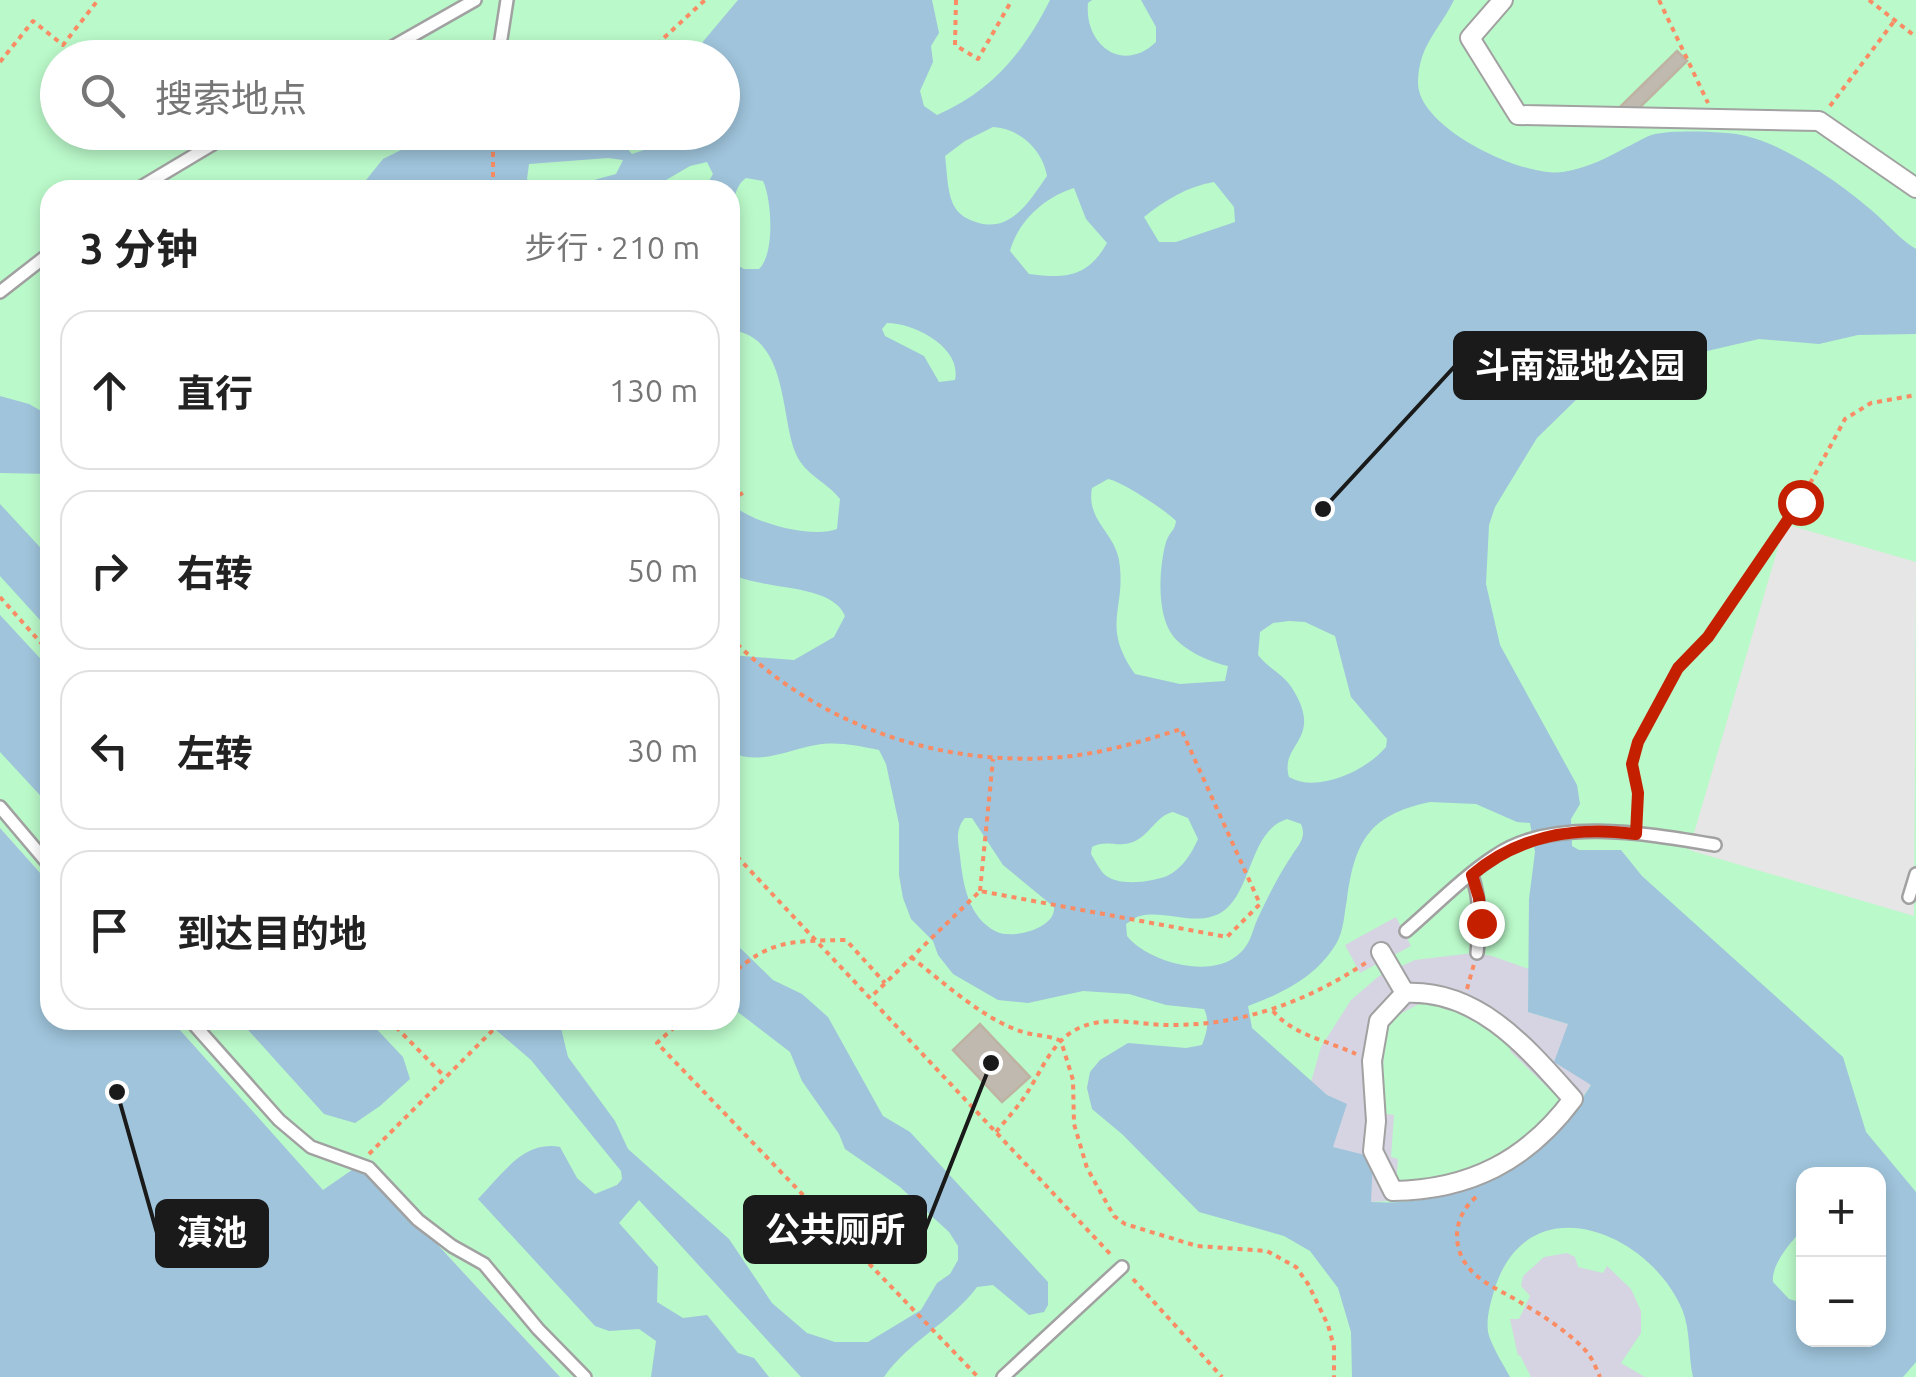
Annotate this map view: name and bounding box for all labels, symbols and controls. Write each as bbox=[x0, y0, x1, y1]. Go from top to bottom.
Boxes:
search box bbox=[40, 40, 740, 150]
icon: search bbox=[75, 68, 130, 123]
text: 搜索地点 bbox=[155, 77, 307, 119]
text: 3 分钟 bbox=[80, 225, 198, 272]
text: 步行 · 210 m bbox=[524, 229, 700, 265]
callout: 斗南湿地公园 bbox=[1455, 333, 1705, 398]
text: 斗南湿地公园 bbox=[1475, 345, 1685, 385]
icon: ahead bbox=[82, 363, 137, 418]
text: 直行 bbox=[177, 372, 253, 414]
text: 130 m bbox=[609, 372, 698, 408]
route start bbox=[1778, 480, 1824, 526]
icon: right bbox=[82, 543, 137, 598]
text: 右转 bbox=[177, 552, 253, 594]
text: 50 m bbox=[627, 552, 698, 588]
icon: left bbox=[82, 723, 137, 778]
text: 左转 bbox=[177, 732, 253, 774]
text: 30 m bbox=[627, 732, 698, 768]
route end bbox=[1459, 901, 1505, 947]
icon: arrive bbox=[82, 903, 137, 958]
text: 到达目的地 bbox=[177, 912, 367, 954]
map controls bbox=[1796, 1167, 1886, 1347]
button: + bbox=[1796, 1167, 1886, 1257]
callout: 公共厕所 bbox=[745, 1197, 925, 1262]
callout: 滇池 bbox=[157, 1201, 267, 1266]
text: 公共厕所 bbox=[765, 1209, 905, 1249]
text: 滇池 bbox=[177, 1212, 247, 1252]
button: − bbox=[1796, 1257, 1886, 1347]

